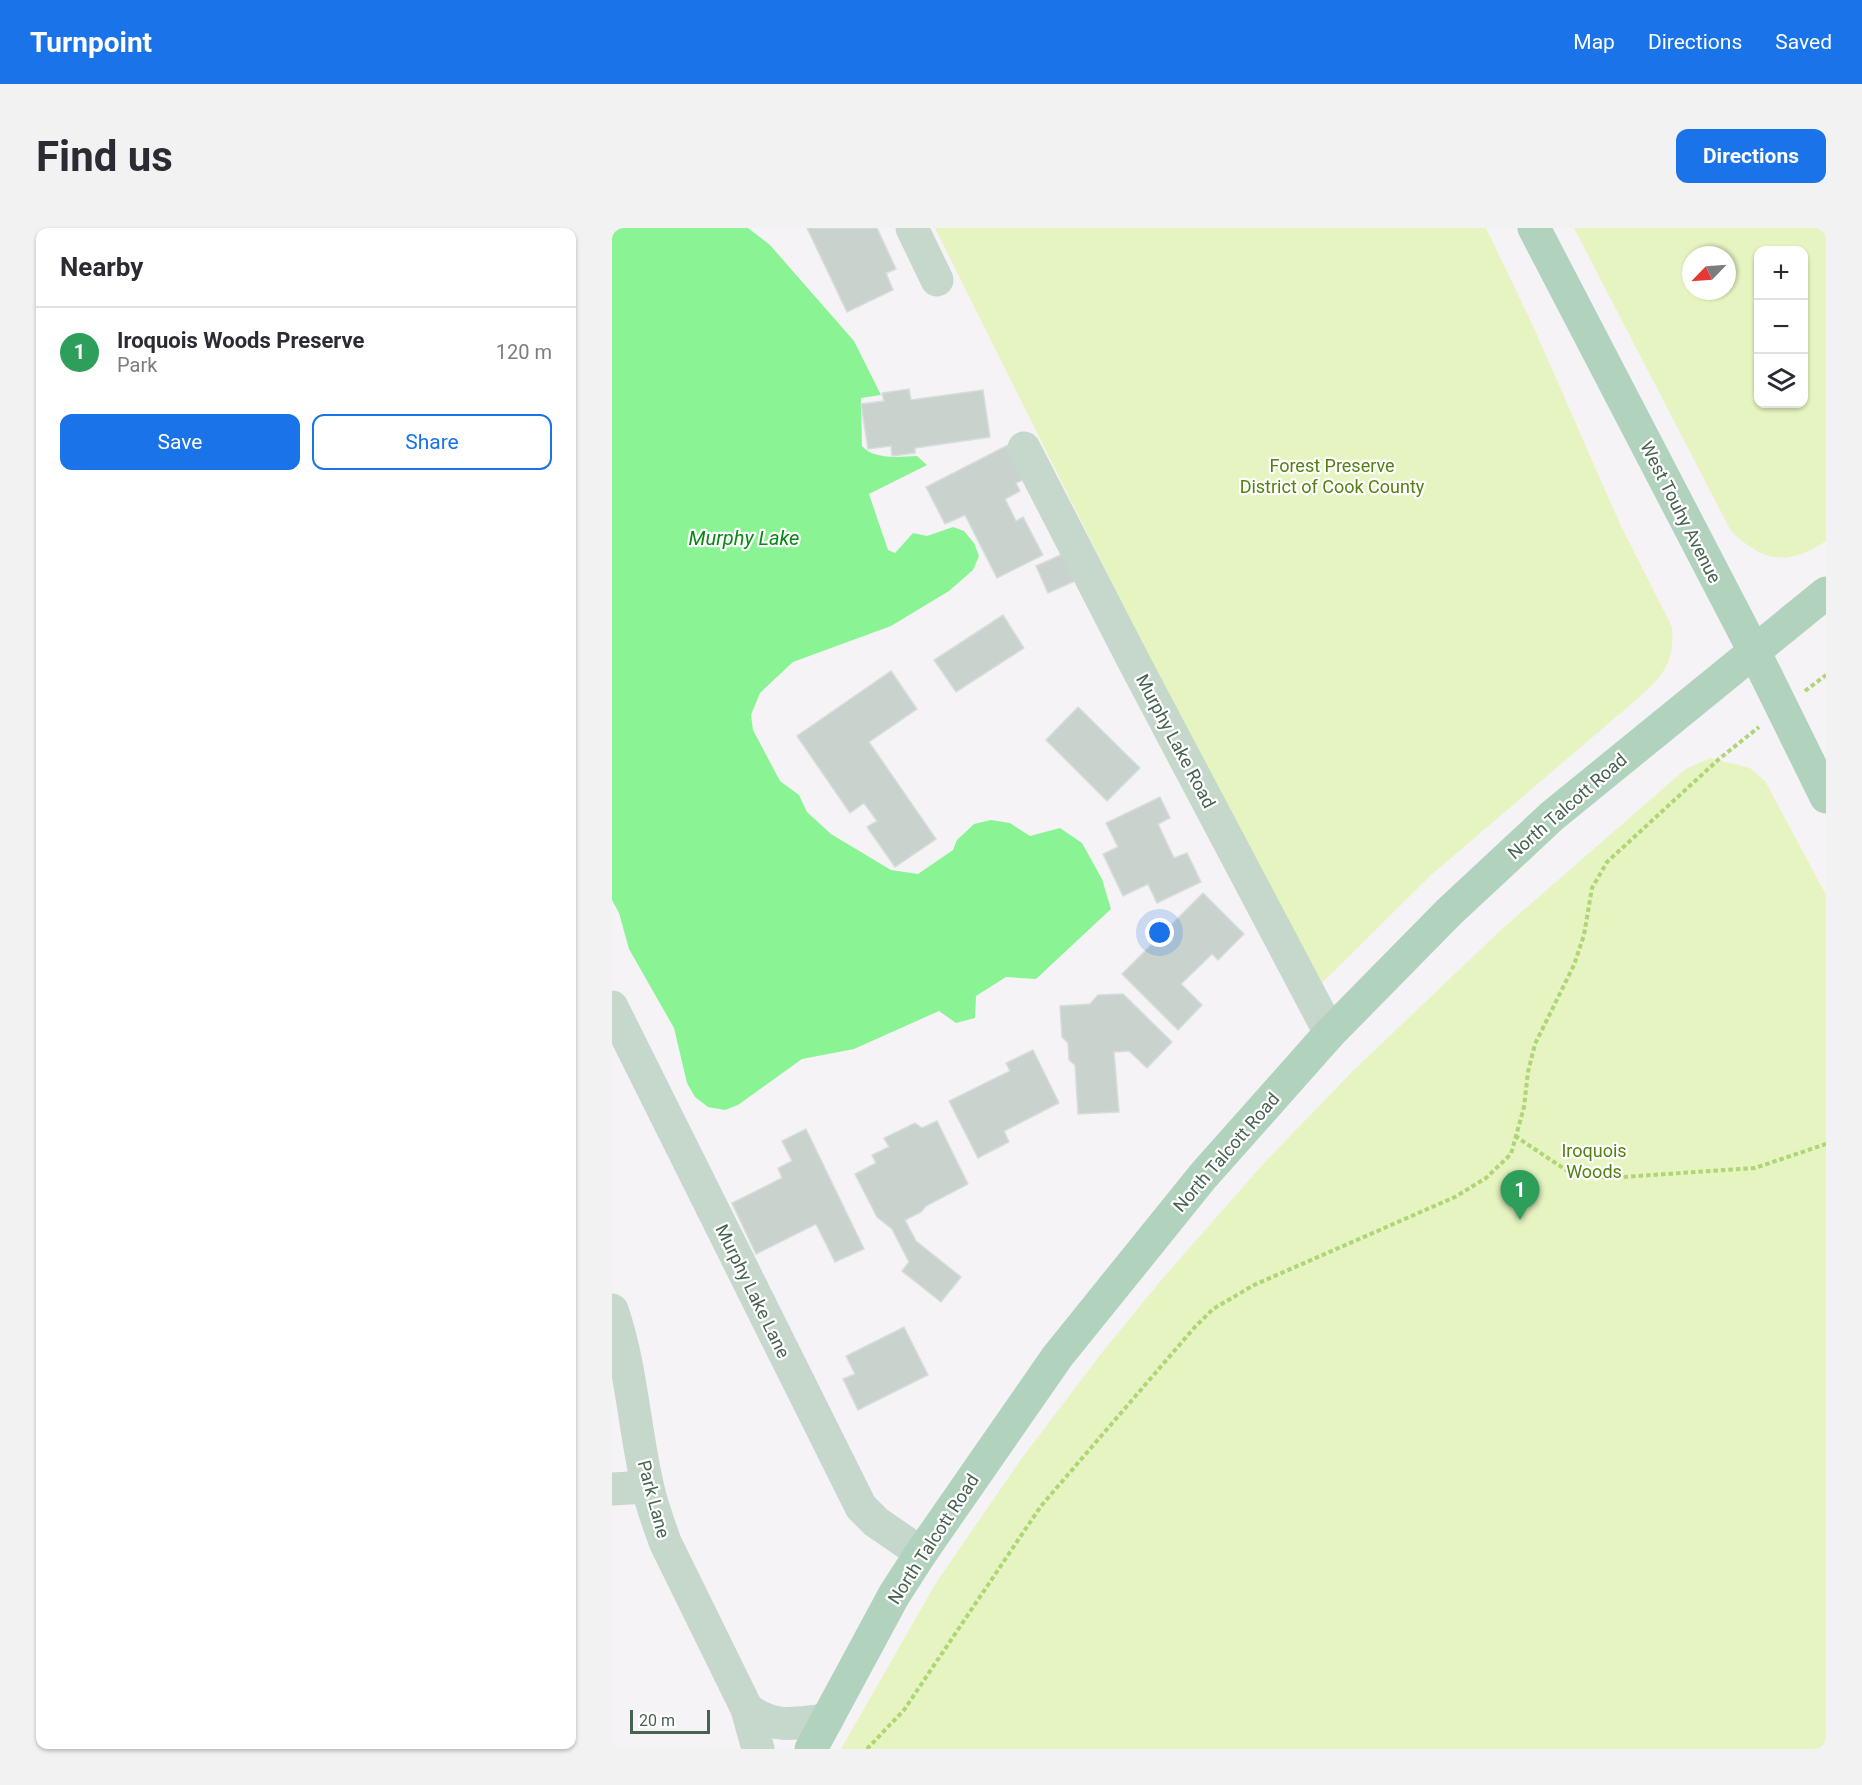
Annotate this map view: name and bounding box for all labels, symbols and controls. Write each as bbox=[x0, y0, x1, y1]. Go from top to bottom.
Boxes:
text: Turnpoint bbox=[30, 26, 152, 59]
text: Map bbox=[1573, 30, 1615, 54]
text: Directions bbox=[1648, 30, 1742, 54]
text: Saved bbox=[1775, 30, 1832, 54]
button: Directions bbox=[1676, 129, 1826, 183]
text: Find us bbox=[36, 132, 173, 181]
north arrow bbox=[1682, 246, 1736, 300]
map controls bbox=[1754, 246, 1808, 408]
button: + bbox=[1754, 246, 1808, 300]
text: Nearby bbox=[60, 252, 143, 282]
button: − bbox=[1754, 300, 1808, 354]
text: Iroquois Woods Preserve bbox=[117, 328, 364, 353]
text: 1 bbox=[74, 340, 85, 364]
text: 120 m bbox=[496, 340, 552, 364]
text: Park bbox=[117, 353, 157, 377]
button: layers bbox=[1754, 354, 1808, 408]
button: Save bbox=[60, 414, 300, 470]
button: Share bbox=[312, 414, 552, 470]
street label: West Touhy Avenue bbox=[1636, 438, 1726, 586]
park label: Forest Preserve District of Cook County bbox=[1240, 455, 1425, 497]
water label: Murphy Lake bbox=[689, 526, 799, 550]
street label: Murphy Lake Road bbox=[1132, 671, 1220, 811]
street label: North Talcott Road bbox=[1503, 749, 1631, 863]
your location bbox=[1145, 918, 1174, 947]
street label: North Talcott Road bbox=[1169, 1088, 1283, 1216]
park label: Iroquois Woods bbox=[1561, 1140, 1627, 1182]
pin: 1 bbox=[1500, 1170, 1540, 1220]
street label: Murphy Lake Lane bbox=[712, 1221, 794, 1361]
street label: Park Lane bbox=[634, 1458, 674, 1540]
street label: North Talcott Road bbox=[883, 1470, 983, 1608]
scale bar bbox=[630, 1707, 710, 1734]
text: 20 m bbox=[639, 1711, 675, 1730]

